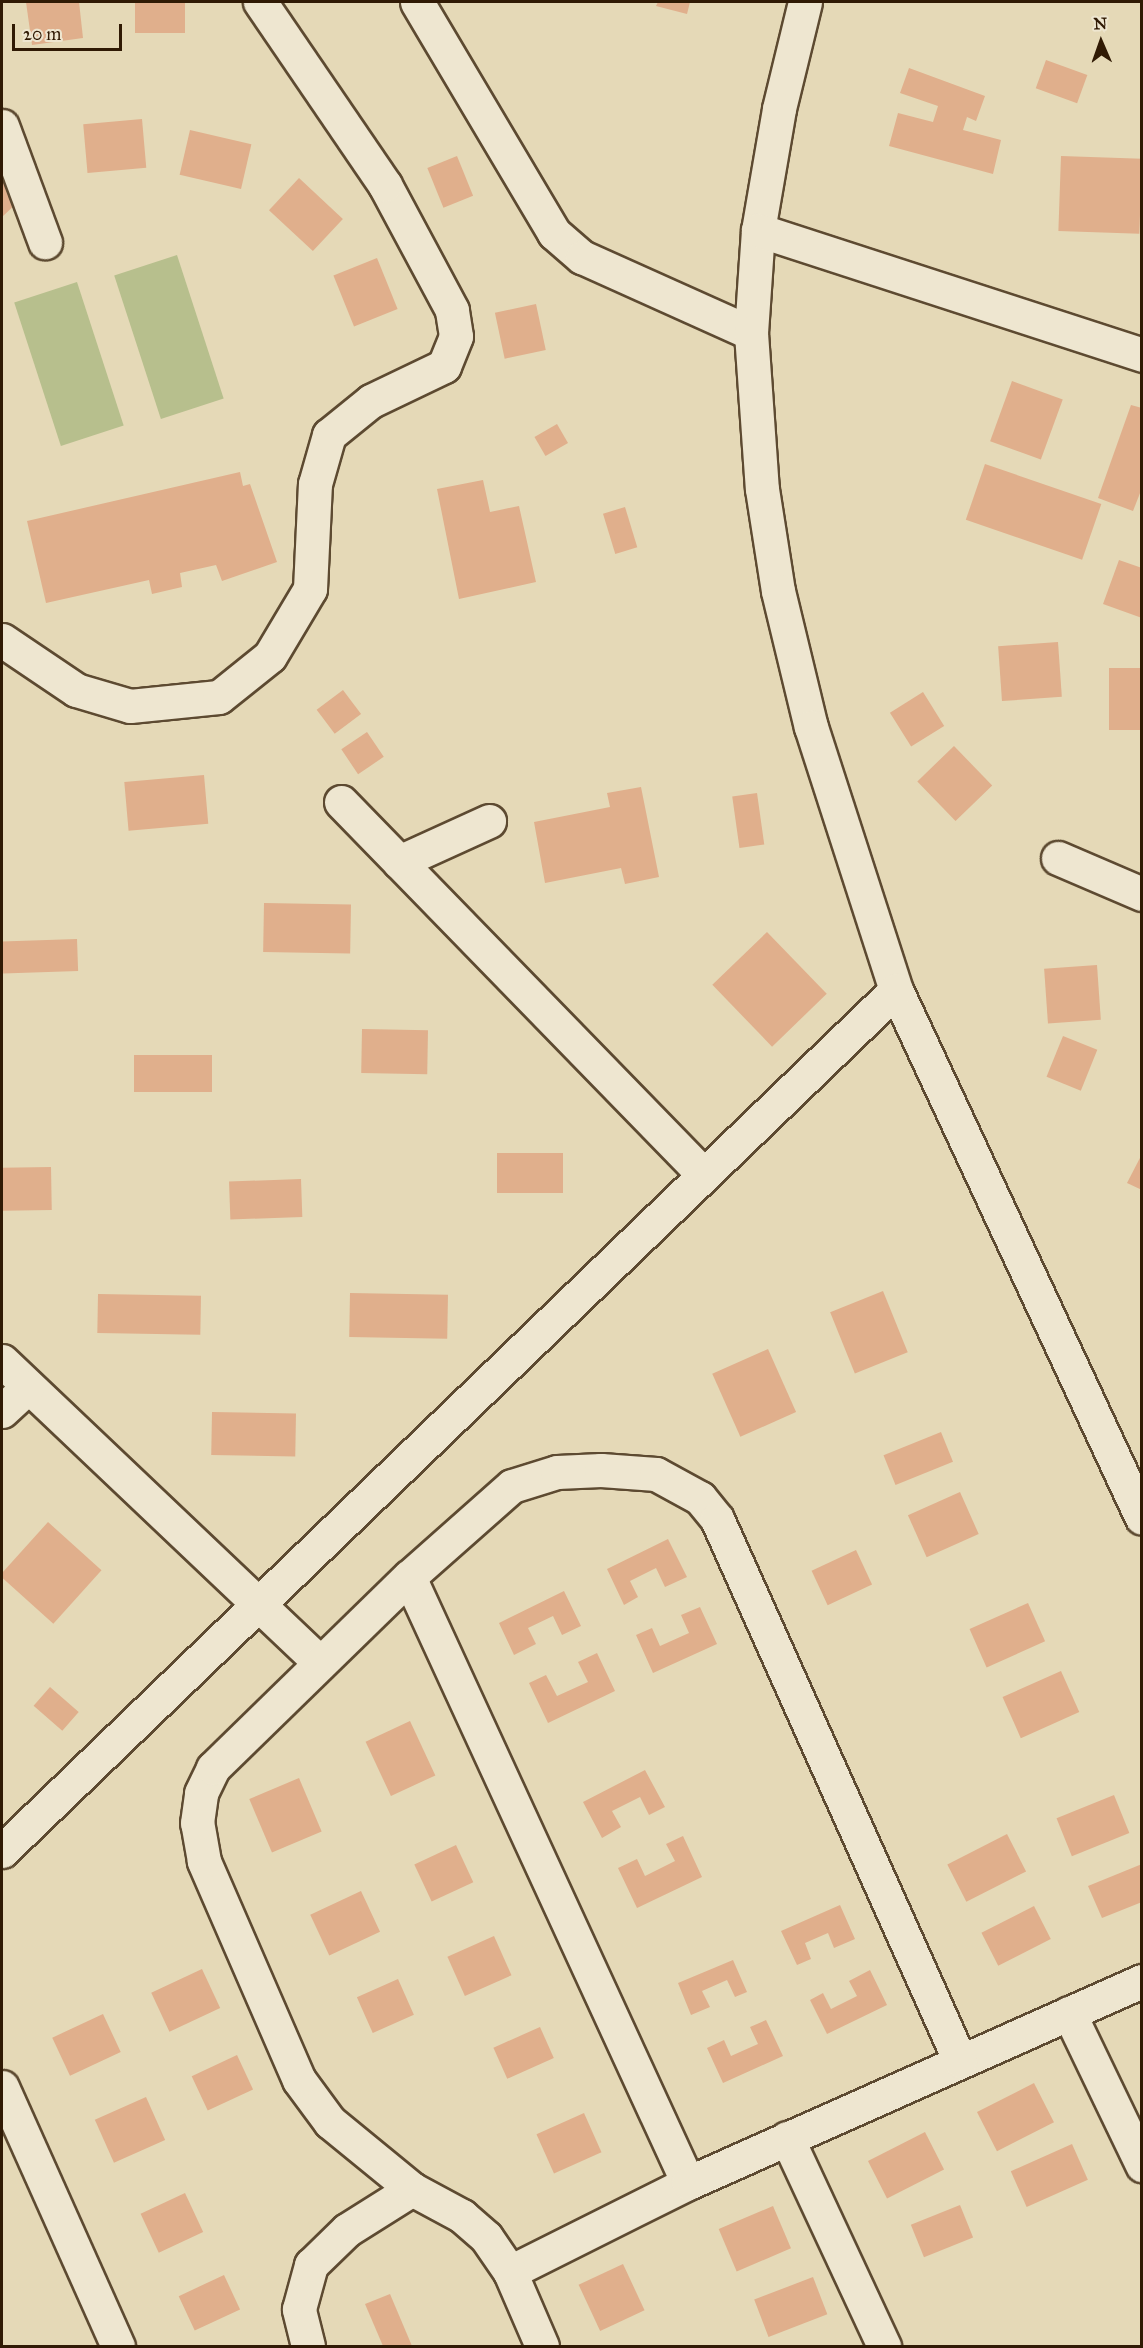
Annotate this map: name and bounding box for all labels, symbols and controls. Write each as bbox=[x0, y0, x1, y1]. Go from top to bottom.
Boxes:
scale bar bbox=[15, 12, 124, 50]
north arrow bbox=[1071, 12, 1131, 72]
text: N bbox=[1093, 14, 1107, 33]
text: 20 m bbox=[23, 23, 61, 45]

